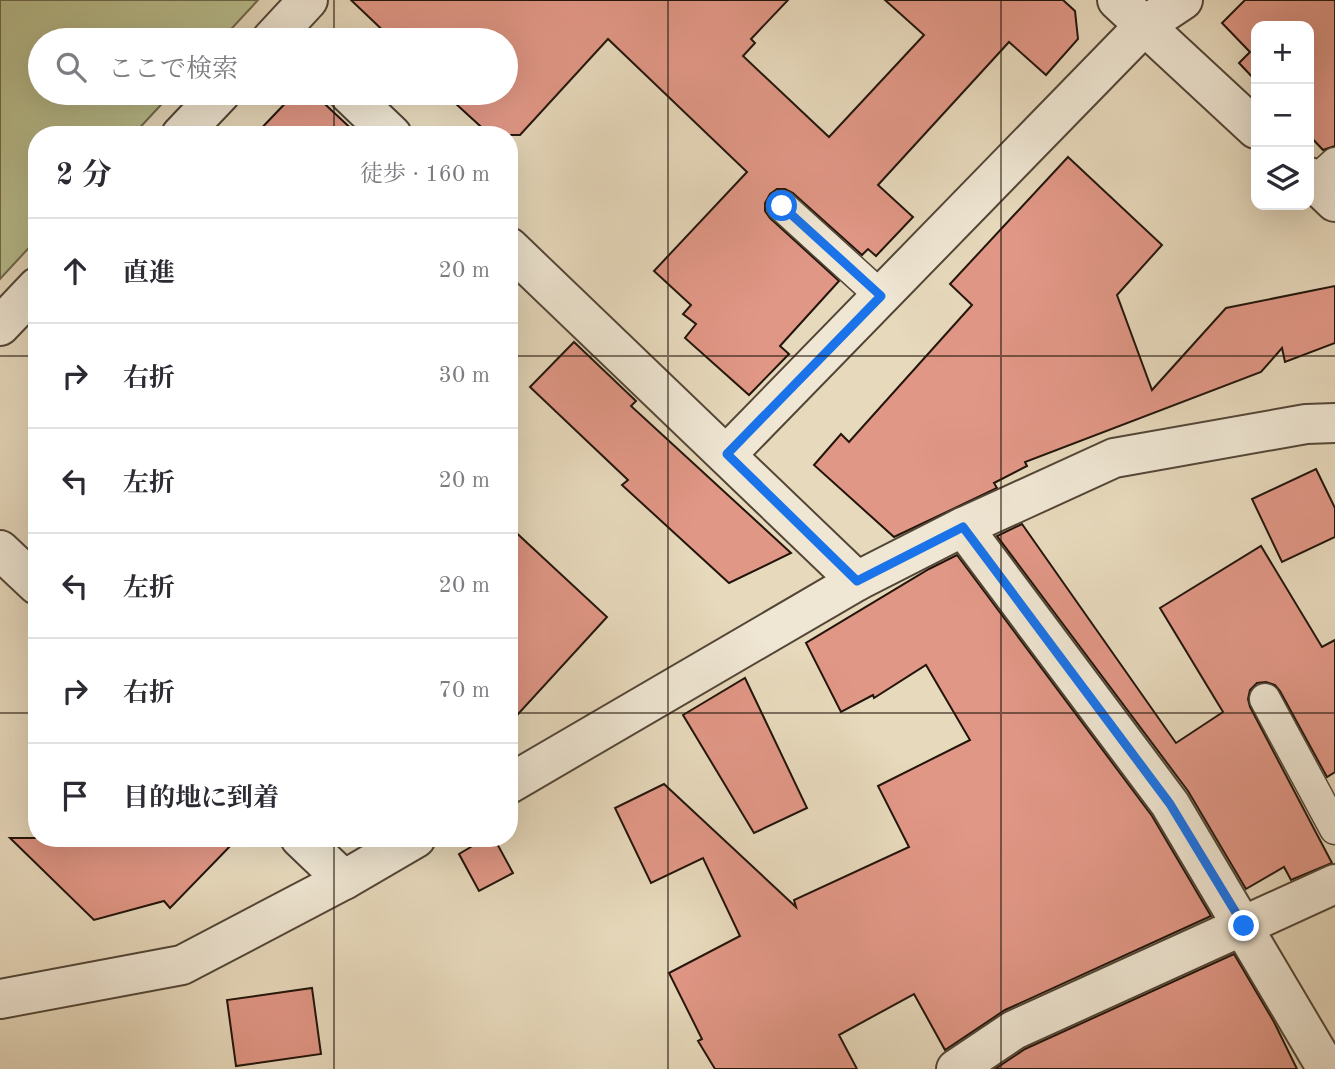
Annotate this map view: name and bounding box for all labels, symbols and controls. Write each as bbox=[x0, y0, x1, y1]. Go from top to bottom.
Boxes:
map controls bbox=[1251, 21, 1314, 210]
button: + bbox=[1251, 21, 1314, 84]
search box bbox=[28, 28, 518, 105]
icon: search bbox=[52, 48, 90, 86]
text: ここで検索 bbox=[108, 57, 238, 83]
button: − bbox=[1251, 84, 1314, 147]
button: layers bbox=[1251, 147, 1314, 210]
text: 2 分 bbox=[56, 161, 112, 191]
text: 徒歩 · 160 m bbox=[360, 163, 490, 186]
route start bbox=[766, 190, 797, 221]
icon: ahead bbox=[56, 252, 94, 290]
text: 20 m bbox=[439, 259, 490, 282]
text: 直進 bbox=[123, 261, 175, 287]
icon: right bbox=[56, 357, 94, 395]
text: 30 m bbox=[439, 364, 490, 387]
text: 右折 bbox=[123, 366, 175, 392]
icon: left bbox=[56, 462, 94, 500]
text: 20 m bbox=[439, 469, 490, 492]
text: 左折 bbox=[123, 471, 175, 497]
icon: left bbox=[56, 567, 94, 605]
text: 20 m bbox=[439, 574, 490, 597]
text: 左折 bbox=[123, 576, 175, 602]
icon: right bbox=[56, 672, 94, 710]
text: 70 m bbox=[439, 679, 490, 702]
text: 右折 bbox=[123, 681, 175, 707]
icon: arrive bbox=[56, 777, 94, 815]
text: 目的地に到着 bbox=[123, 786, 279, 812]
route end bbox=[1228, 910, 1259, 941]

